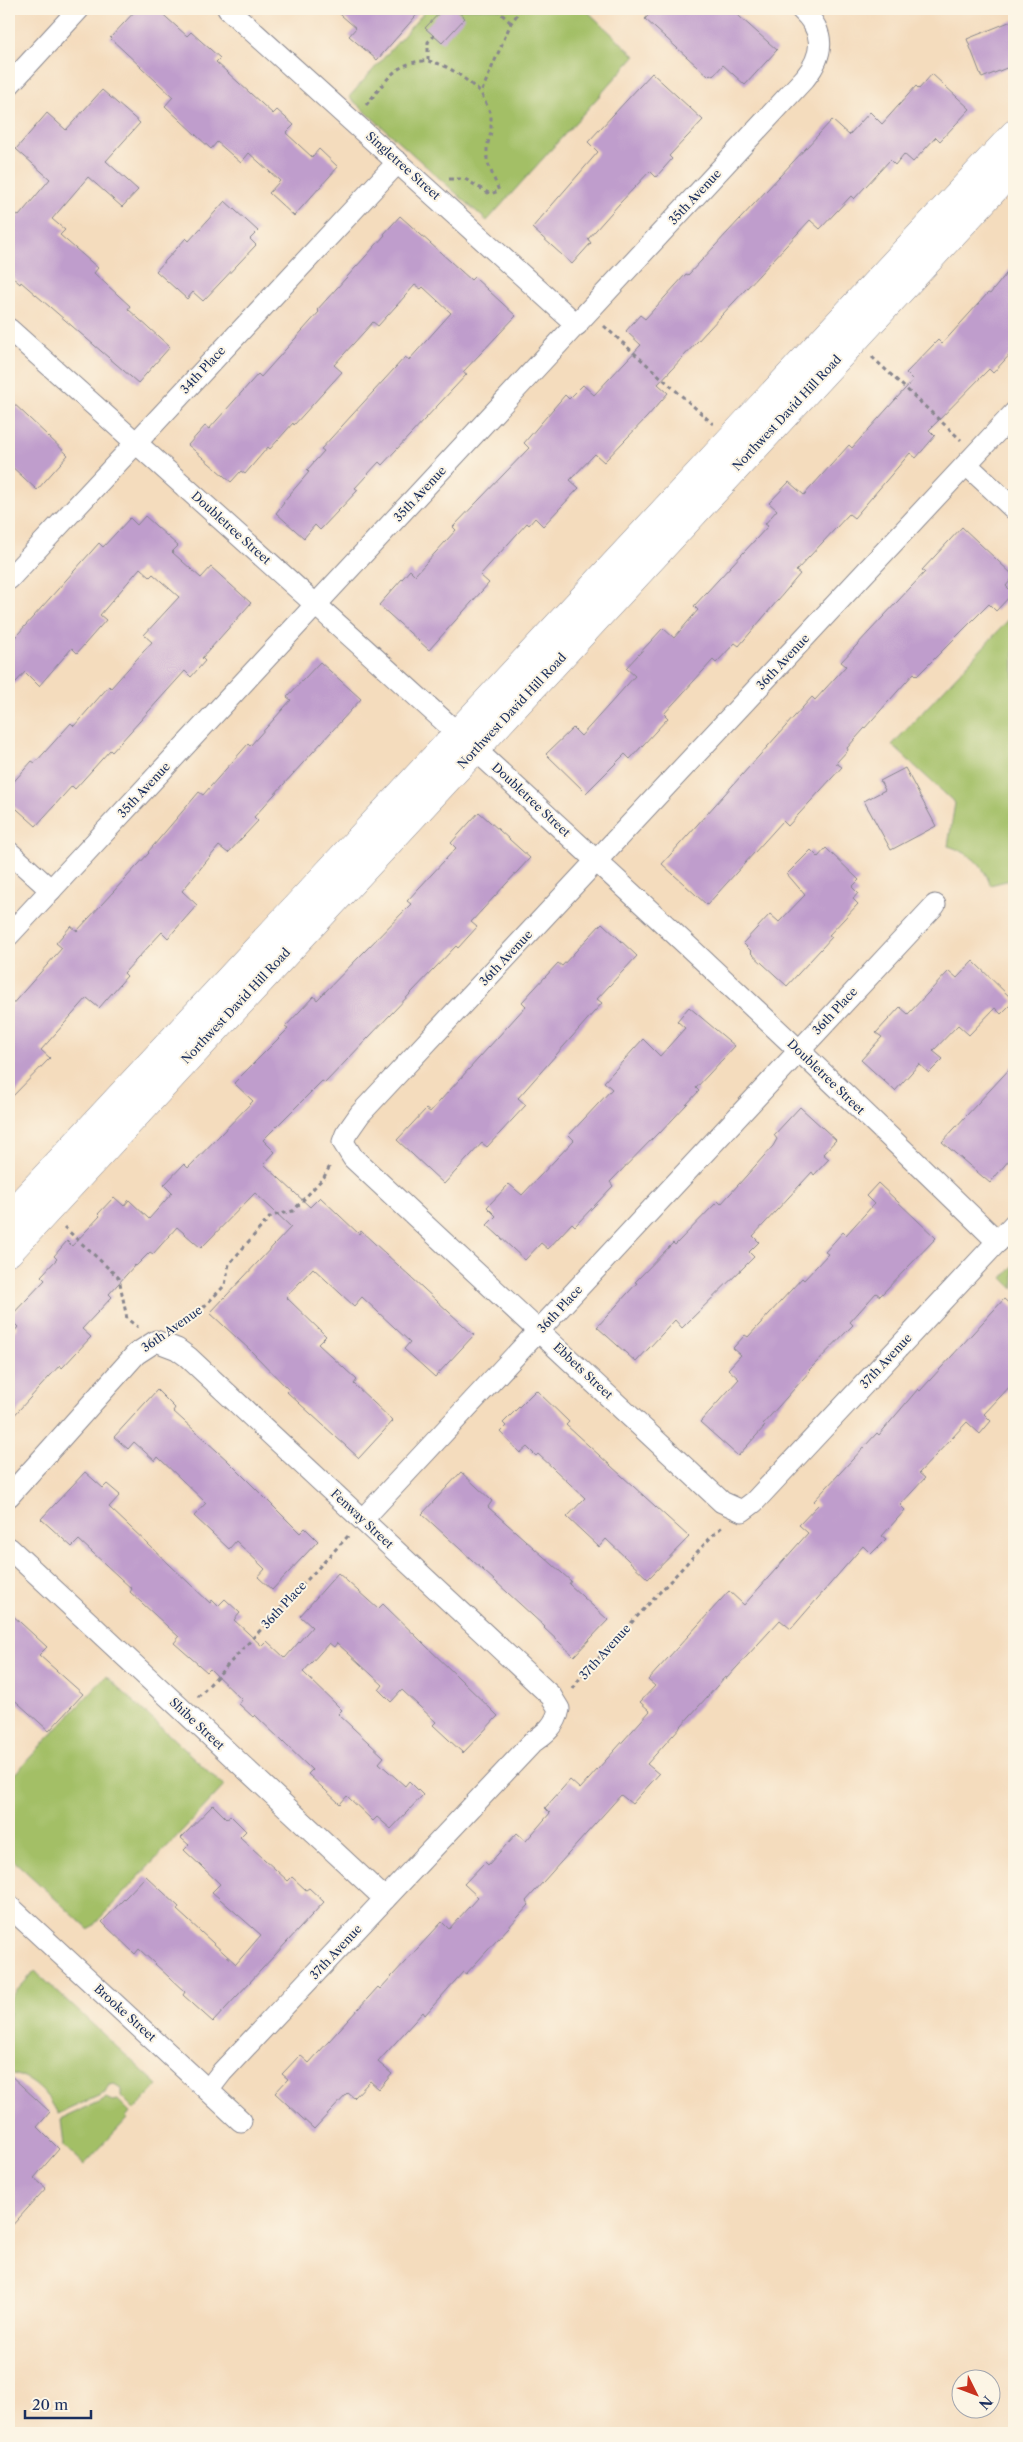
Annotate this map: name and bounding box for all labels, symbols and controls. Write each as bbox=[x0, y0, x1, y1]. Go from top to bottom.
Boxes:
street label: Singletree Street bbox=[363, 128, 444, 203]
street label: 35th Avenue bbox=[665, 166, 724, 227]
street label: 34th Place bbox=[177, 343, 229, 396]
street label: Northwest David Hill Road bbox=[729, 351, 845, 474]
street label: 35th Avenue bbox=[390, 463, 449, 524]
street label: Doubletree Street bbox=[188, 488, 275, 568]
street label: 36th Avenue bbox=[753, 630, 812, 693]
street label: Northwest David Hill Road bbox=[454, 649, 570, 772]
street label: 35th Avenue bbox=[114, 759, 173, 820]
street label: Doubletree Street bbox=[489, 759, 574, 840]
street label: 36th Avenue bbox=[476, 926, 535, 989]
street label: Northwest David Hill Road bbox=[178, 944, 294, 1067]
street label: 36th Place bbox=[809, 984, 861, 1038]
street label: Doubletree Street bbox=[785, 1036, 869, 1118]
street label: 36th Place bbox=[534, 1282, 586, 1336]
street label: 36th Avenue bbox=[138, 1302, 205, 1355]
street label: 37th Avenue bbox=[856, 1330, 915, 1391]
street label: Ebbets Street bbox=[550, 1339, 617, 1403]
street label: Fenway Street bbox=[328, 1486, 397, 1552]
street label: 36th Place bbox=[258, 1578, 310, 1632]
street label: 37th Avenue bbox=[576, 1621, 634, 1683]
street label: Shibe Street bbox=[167, 1694, 228, 1753]
street label: 37th Avenue bbox=[306, 1921, 365, 1982]
street label: Brooke Street bbox=[91, 1981, 160, 2045]
north arrow bbox=[950, 2370, 1000, 2420]
scale bar bbox=[25, 2387, 91, 2419]
text: N bbox=[975, 2392, 996, 2413]
text: 20 m bbox=[32, 2395, 68, 2414]

